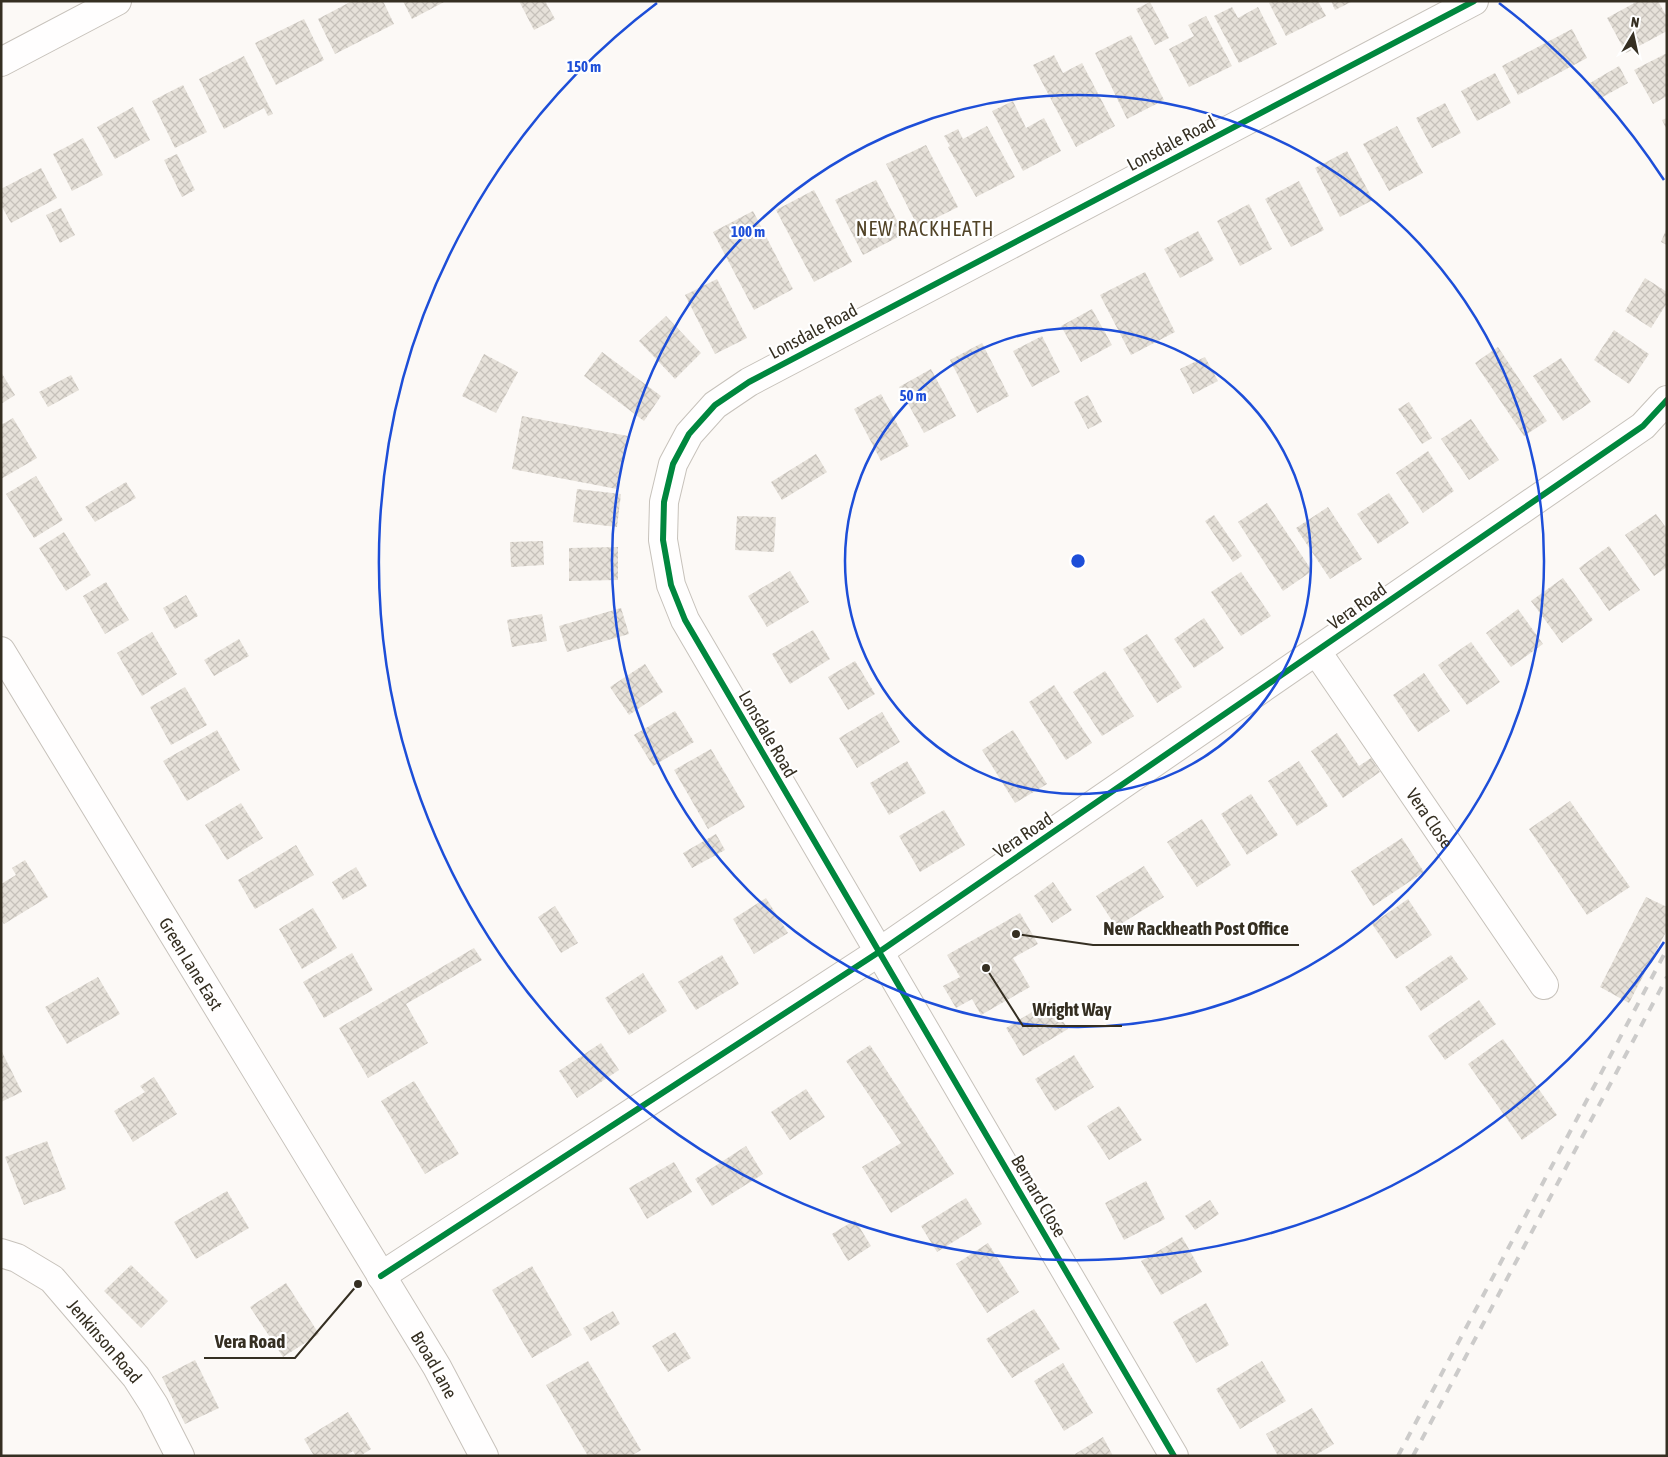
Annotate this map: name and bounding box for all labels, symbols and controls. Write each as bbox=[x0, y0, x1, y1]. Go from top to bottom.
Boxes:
north arrow bbox=[1608, 10, 1658, 60]
text: N bbox=[1630, 14, 1640, 31]
text: 150 m bbox=[567, 58, 601, 75]
street label: Lonsdale Road bbox=[1123, 111, 1219, 175]
district label: NEW RACKHEATH bbox=[856, 217, 994, 240]
text: 100 m bbox=[731, 223, 765, 240]
street label: Lonsdale Road bbox=[765, 299, 861, 363]
text: 50 m bbox=[900, 387, 927, 404]
centre of rings bbox=[1069, 552, 1087, 570]
street label: Vera Road bbox=[1324, 578, 1390, 634]
street label: Lonsdale Road bbox=[735, 687, 801, 781]
street label: Vera Close bbox=[1402, 784, 1458, 852]
street label: Vera Road bbox=[990, 808, 1056, 862]
callout: New Rackheath Post Office bbox=[1093, 911, 1299, 945]
street label: Green Lane East bbox=[155, 913, 228, 1014]
text: New Rackheath Post Office bbox=[1103, 917, 1289, 939]
callout: Wright Way bbox=[1023, 992, 1122, 1026]
text: Wright Way bbox=[1031, 998, 1112, 1020]
street label: Bernard Close bbox=[1007, 1151, 1071, 1241]
street label: Jenkinson Road bbox=[63, 1295, 147, 1387]
callout: Vera Road bbox=[204, 1324, 295, 1358]
street label: Broad Lane bbox=[407, 1327, 462, 1402]
text: Vera Road bbox=[214, 1330, 285, 1352]

